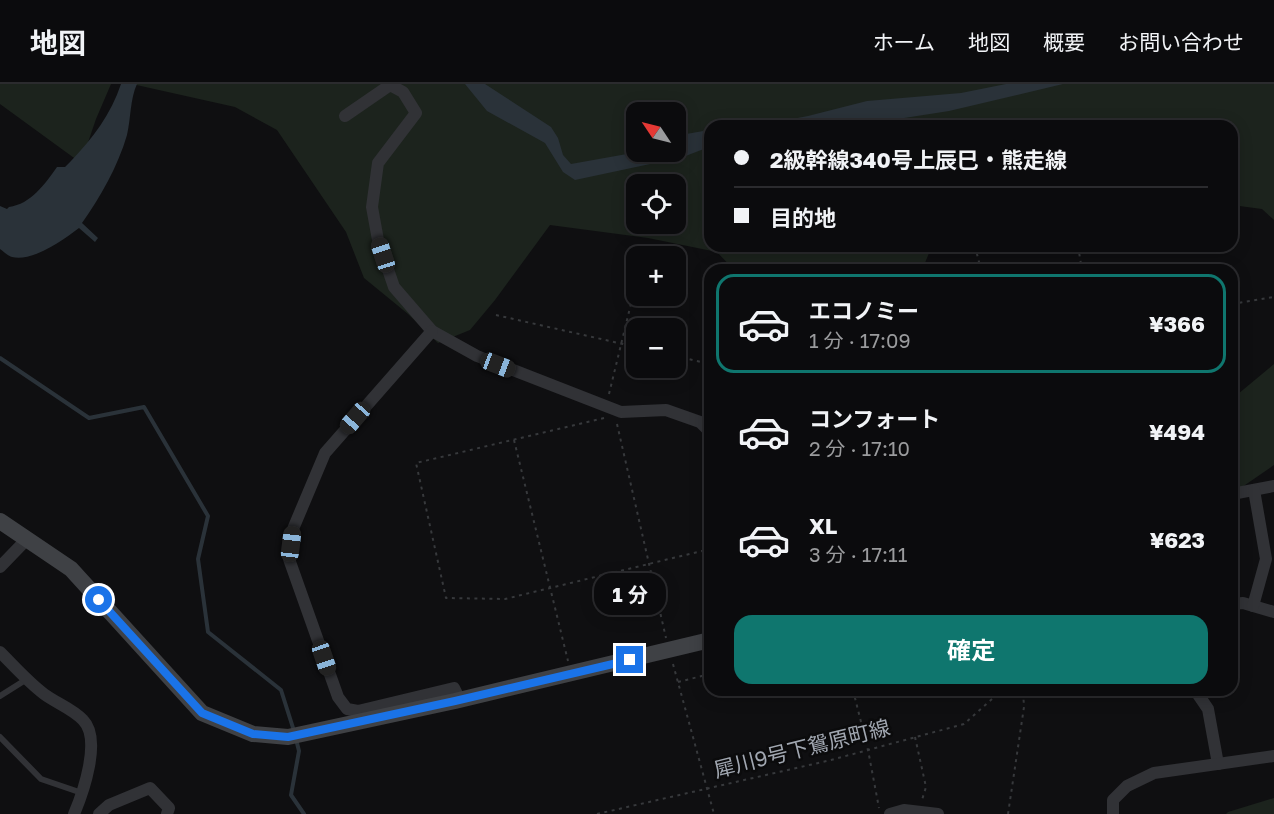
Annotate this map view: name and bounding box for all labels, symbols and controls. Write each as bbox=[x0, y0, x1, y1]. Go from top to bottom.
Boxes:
text: 地図 bbox=[30, 26, 86, 59]
text: ホーム bbox=[873, 29, 935, 55]
text: 地図 bbox=[968, 29, 1010, 55]
text: 概要 bbox=[1043, 29, 1085, 55]
text: お問い合わせ bbox=[1118, 29, 1244, 55]
north arrow bbox=[626, 102, 686, 162]
map controls bbox=[626, 102, 686, 378]
text: 2級幹線340号上辰巳・熊走線 bbox=[770, 146, 1067, 173]
button: locate bbox=[626, 174, 686, 234]
text: 目的地 bbox=[770, 204, 836, 231]
car bbox=[369, 235, 397, 275]
button: + bbox=[626, 246, 686, 306]
icon: car bbox=[737, 297, 791, 351]
text: エコノミー bbox=[809, 297, 919, 324]
text: ¥366 bbox=[1149, 310, 1205, 337]
button: − bbox=[626, 318, 686, 378]
text: 1 分 · 17:09 bbox=[809, 328, 911, 352]
car bbox=[478, 350, 518, 380]
car bbox=[336, 399, 374, 437]
icon: car bbox=[737, 405, 791, 459]
text: コンフォート bbox=[809, 405, 940, 432]
text: ¥494 bbox=[1149, 418, 1205, 445]
text: 2 分 · 17:10 bbox=[809, 436, 910, 460]
text: XL bbox=[809, 512, 837, 539]
icon: car bbox=[737, 513, 791, 567]
car bbox=[280, 525, 302, 563]
text: ¥623 bbox=[1150, 526, 1205, 553]
text: 3 分 · 17:11 bbox=[809, 542, 907, 566]
callout: 1 分 bbox=[594, 573, 666, 615]
text: 1 分 bbox=[612, 582, 648, 606]
route start bbox=[85, 586, 112, 613]
button: 確定 bbox=[734, 615, 1208, 684]
car bbox=[310, 638, 338, 678]
route end bbox=[616, 646, 643, 673]
street label: 犀川9号下鴛原町線 bbox=[711, 714, 893, 783]

